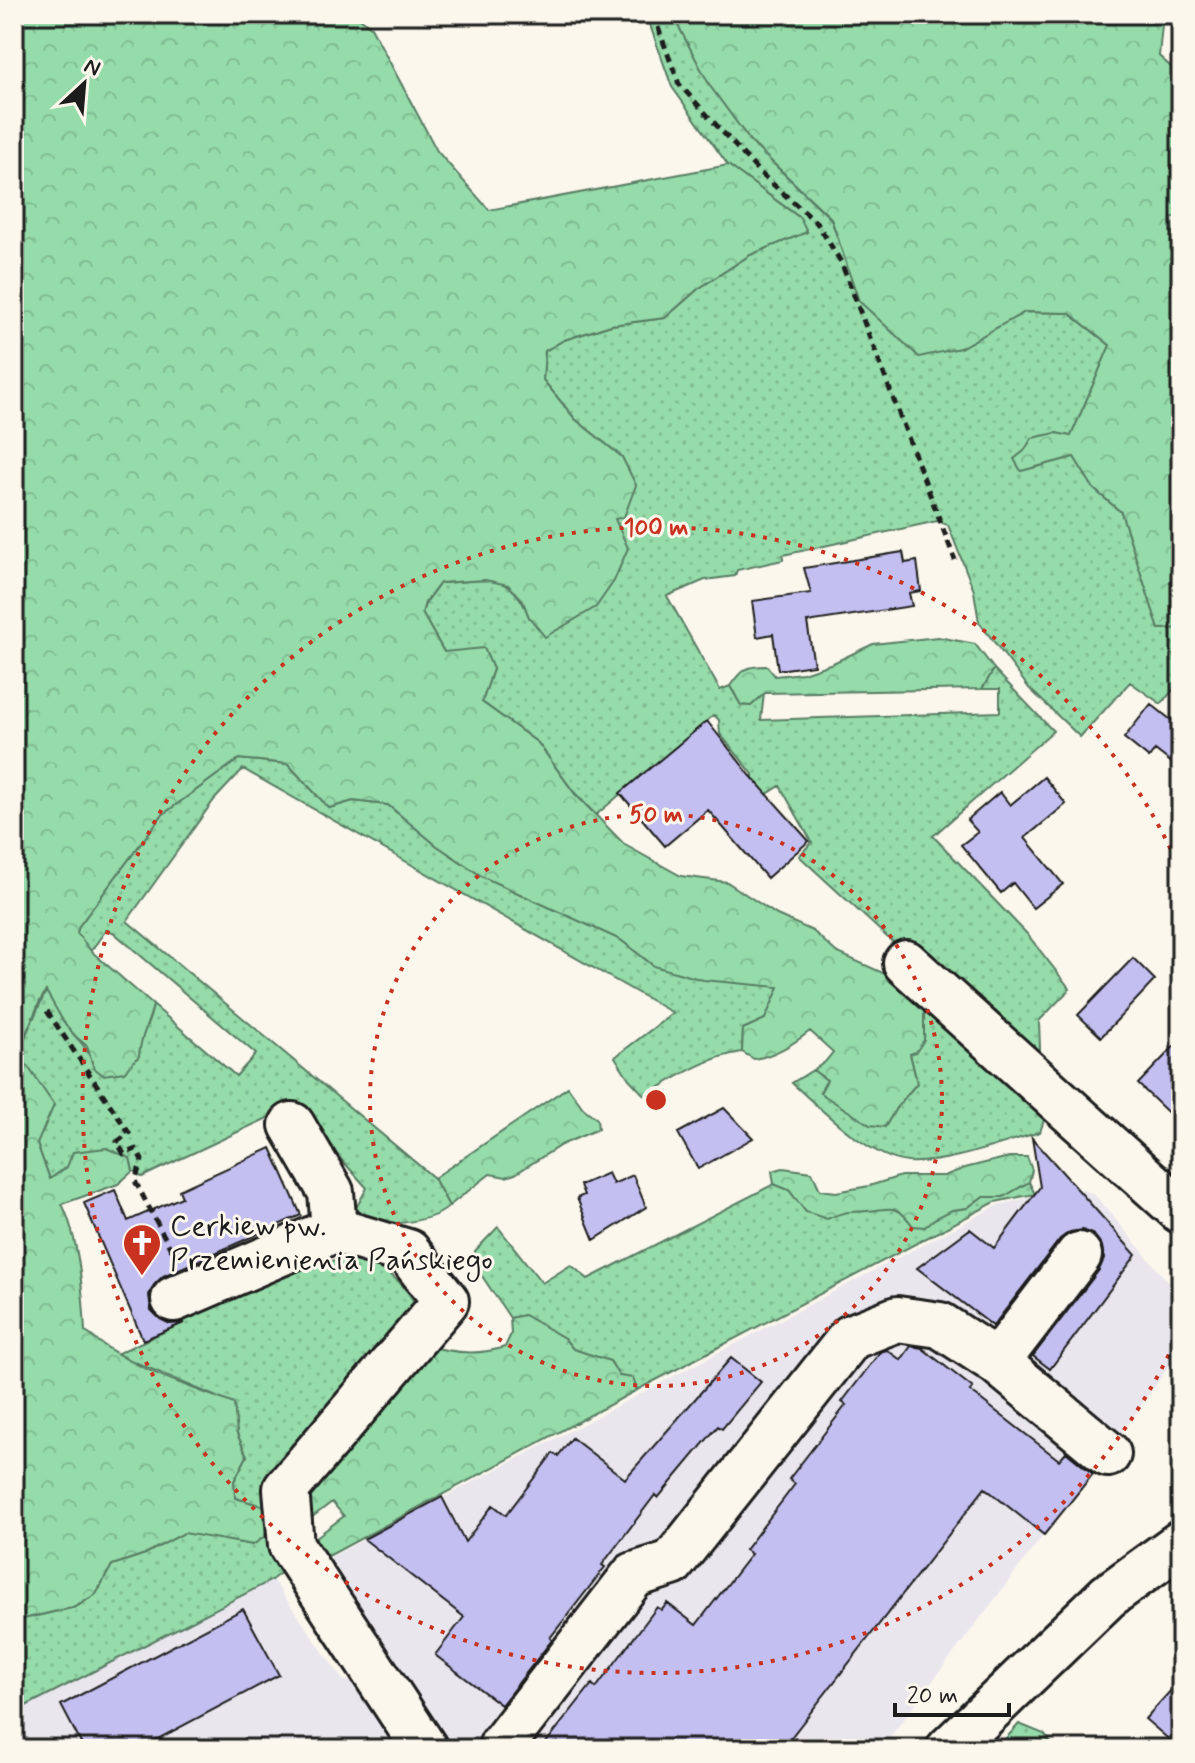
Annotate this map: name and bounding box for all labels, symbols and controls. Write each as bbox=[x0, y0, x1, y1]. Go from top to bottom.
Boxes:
north arrow bbox=[44, 44, 124, 124]
text: N bbox=[79, 52, 105, 84]
text: 100 m bbox=[624, 513, 688, 544]
text: 50 m bbox=[629, 800, 683, 831]
centre of rings bbox=[642, 1086, 670, 1114]
place label: Cerkiew pw. Przemienienia Pańskiego bbox=[170, 1207, 493, 1282]
church icon: Cerkiew pw. Przemienienia Pańskiego bbox=[121, 1222, 163, 1277]
scale bar bbox=[895, 1667, 1009, 1717]
text: 20 m bbox=[907, 1681, 958, 1712]

